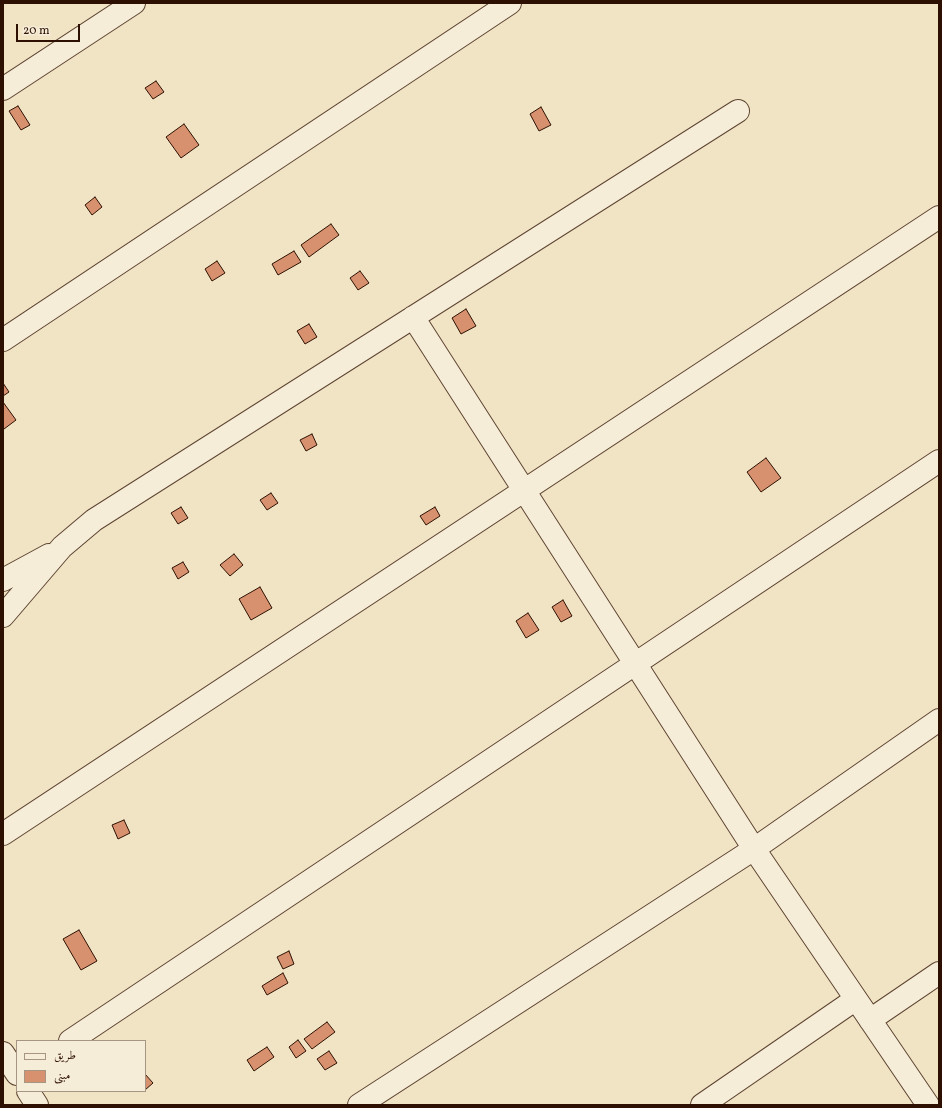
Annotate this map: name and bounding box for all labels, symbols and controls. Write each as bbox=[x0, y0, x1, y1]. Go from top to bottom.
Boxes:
scale bar bbox=[18, 16, 82, 42]
text: 20 m bbox=[23, 23, 50, 39]
legend bbox=[16, 1040, 146, 1092]
text: طريق bbox=[54, 1048, 76, 1064]
text: مبنى bbox=[54, 1068, 70, 1084]

